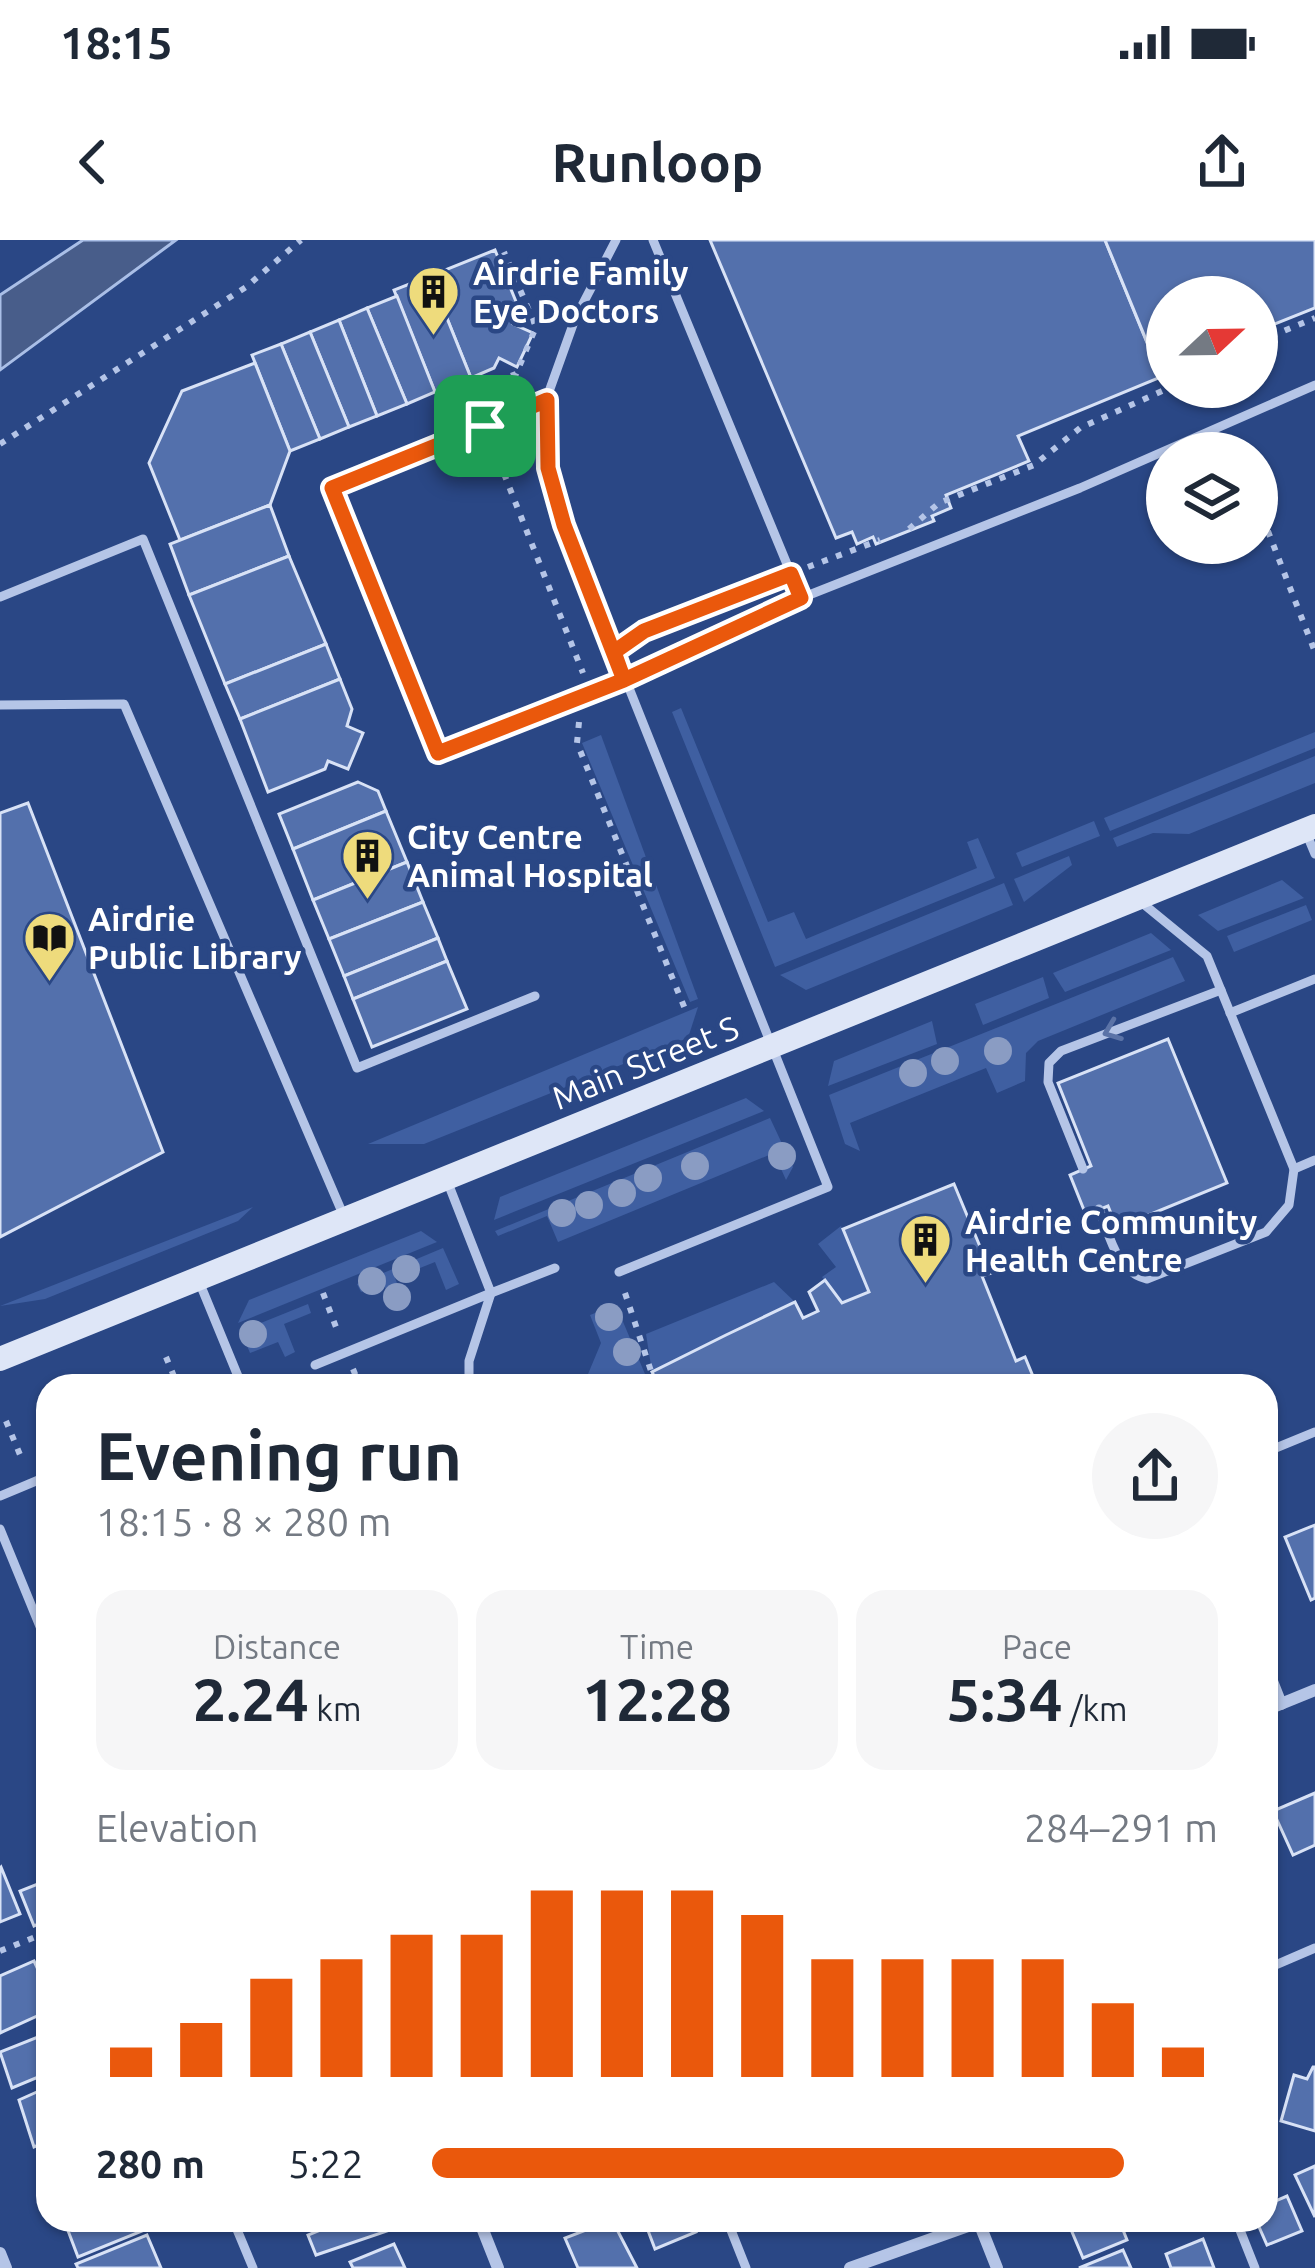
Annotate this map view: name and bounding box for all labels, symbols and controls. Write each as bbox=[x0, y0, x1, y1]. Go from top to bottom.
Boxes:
text: 18:15 bbox=[60, 17, 173, 68]
icon: back bbox=[60, 129, 126, 195]
icon: share bbox=[1189, 129, 1255, 195]
text: Runloop bbox=[552, 132, 763, 192]
place label: Airdrie Family Eye Doctors bbox=[473, 254, 689, 329]
building icon: Airdrie Family Eye Doctors bbox=[406, 263, 462, 337]
north arrow bbox=[1146, 276, 1278, 408]
map controls bbox=[1146, 276, 1278, 564]
pin bbox=[434, 375, 536, 477]
icon: arrive bbox=[452, 393, 518, 459]
button: layers bbox=[1146, 432, 1278, 564]
place label: City Centre Animal Hospital bbox=[407, 818, 653, 893]
building icon: City Centre Animal Hospital bbox=[340, 827, 396, 901]
place label: Airdrie Public Library bbox=[88, 900, 302, 975]
library icon: Airdrie Public Library bbox=[21, 909, 77, 983]
street label: Main Street S bbox=[547, 1008, 743, 1116]
one-way arrow bbox=[1102, 1017, 1123, 1042]
place label: Airdrie Community Health Centre bbox=[965, 1203, 1258, 1278]
building icon: Airdrie Community Health Centre bbox=[898, 1212, 954, 1286]
button: share bbox=[1092, 1413, 1218, 1539]
text: Evening run bbox=[96, 1418, 462, 1492]
text: 18:15 · 8 × 280 m bbox=[96, 1500, 391, 1543]
text: Distance bbox=[213, 1628, 341, 1665]
text: Time bbox=[620, 1628, 694, 1665]
text: Pace bbox=[1002, 1628, 1072, 1665]
text: 2.24 bbox=[193, 1665, 309, 1732]
text: 12:28 bbox=[582, 1665, 732, 1732]
text: 5:34 bbox=[946, 1665, 1063, 1732]
text: km bbox=[309, 1690, 361, 1727]
text: /km bbox=[1063, 1690, 1128, 1727]
text: Elevation bbox=[96, 1806, 259, 1849]
text: 284–291 m bbox=[1024, 1806, 1218, 1849]
text: 280 m bbox=[96, 2142, 205, 2185]
text: 5:22 bbox=[288, 2142, 364, 2185]

